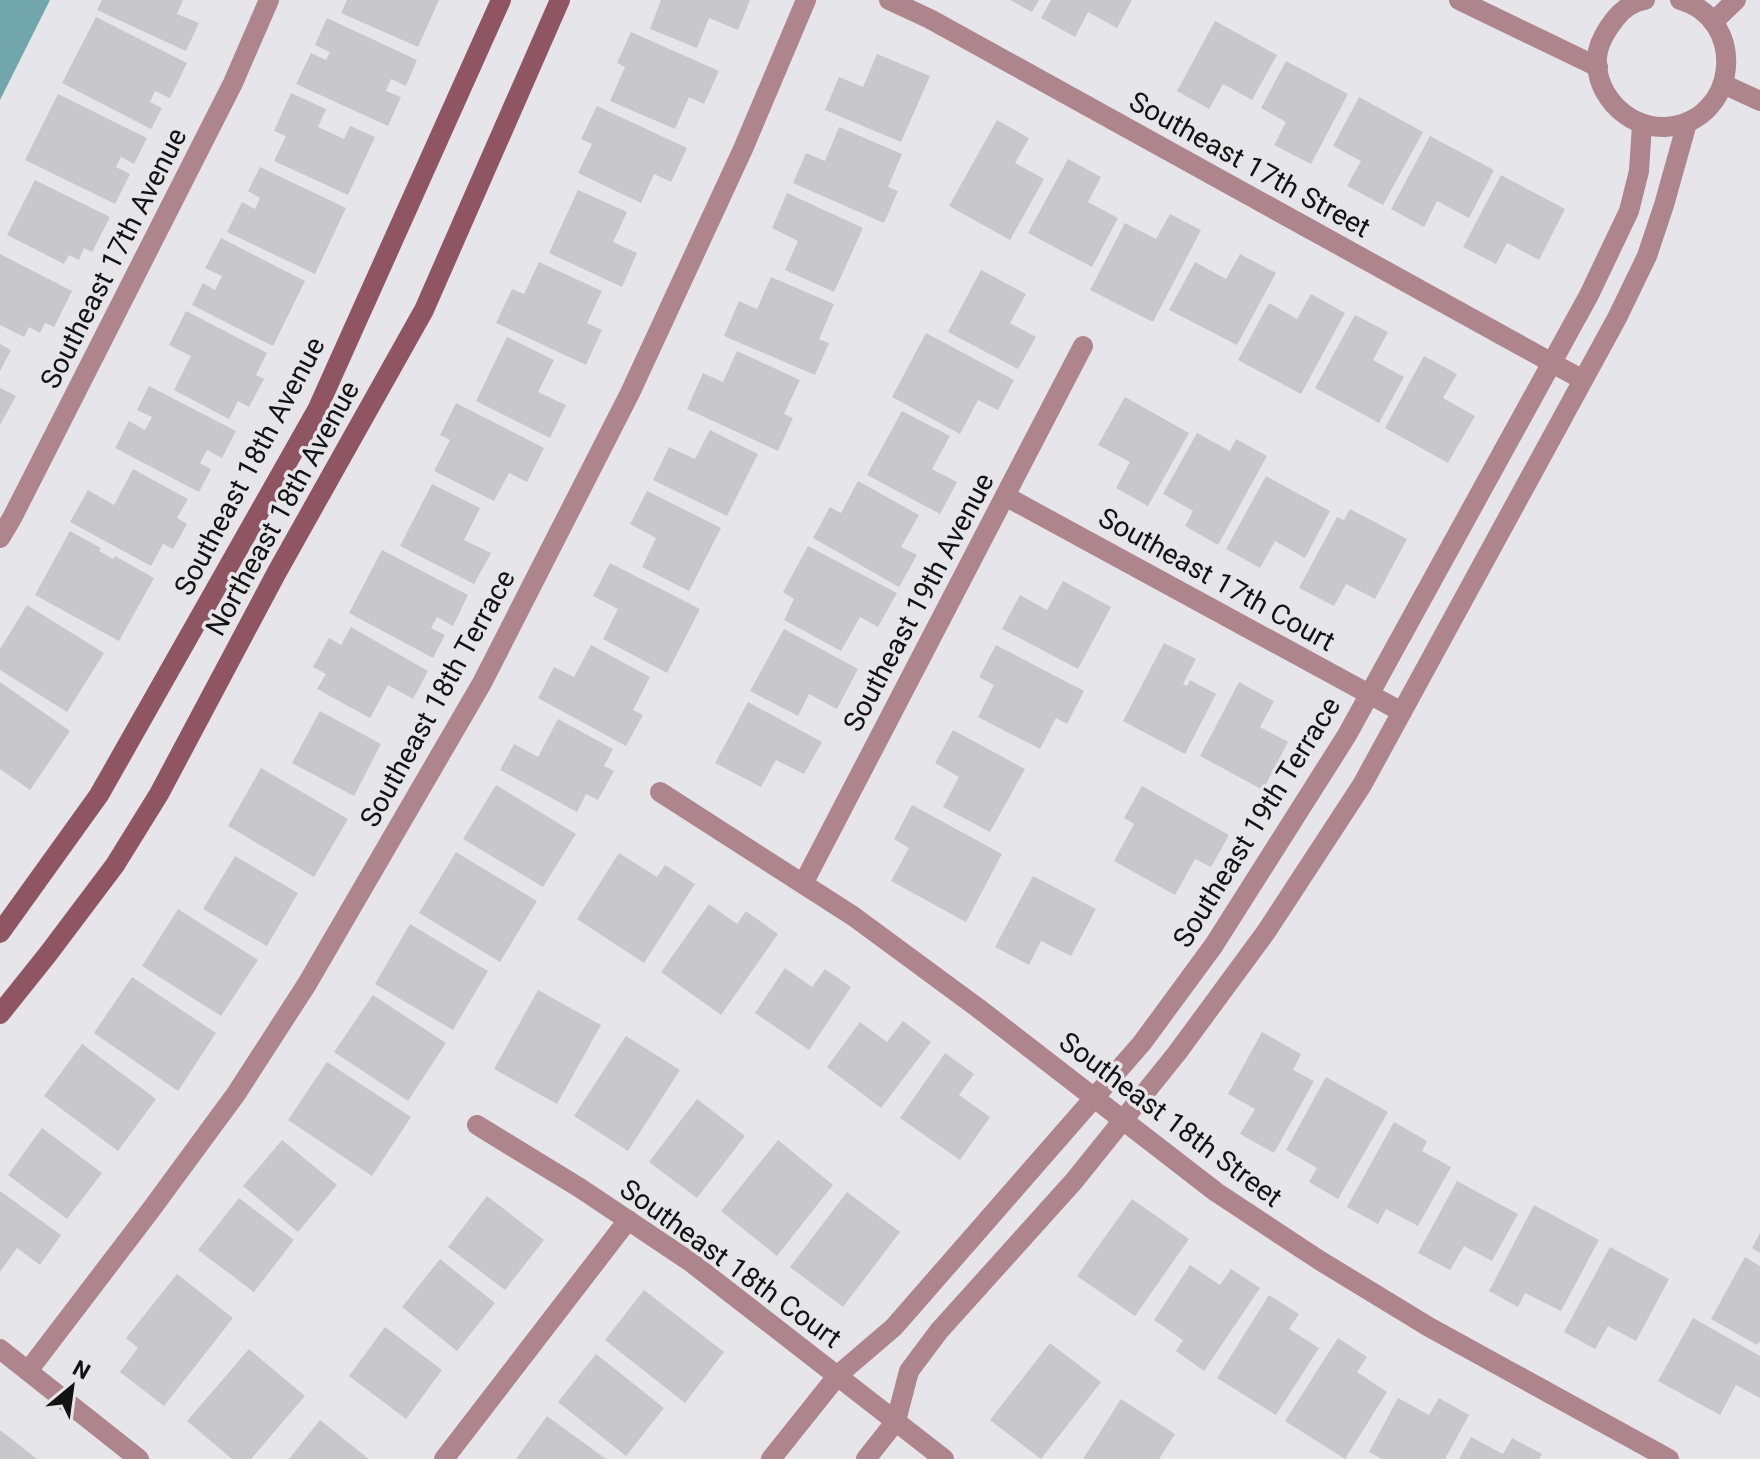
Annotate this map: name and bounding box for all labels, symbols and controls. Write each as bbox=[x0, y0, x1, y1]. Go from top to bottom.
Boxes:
street label: Southeast 17th Street bbox=[1124, 85, 1376, 244]
street label: Southeast 17th Avenue bbox=[33, 123, 193, 394]
street label: Southeast 18th Avenue bbox=[167, 331, 332, 601]
street label: Northeast 18th Avenue bbox=[199, 375, 366, 641]
street label: Southeast 19th Avenue bbox=[836, 467, 1001, 737]
street label: Southeast 17th Court bbox=[1093, 501, 1341, 658]
street label: Southeast 18th Terrace bbox=[353, 564, 522, 833]
street label: Southeast 19th Terrace bbox=[1166, 691, 1347, 954]
street label: Southeast 18th Street bbox=[1053, 1025, 1288, 1214]
street label: Southeast 18th Court bbox=[614, 1172, 848, 1355]
north arrow bbox=[32, 1347, 112, 1427]
text: N bbox=[69, 1355, 94, 1385]

